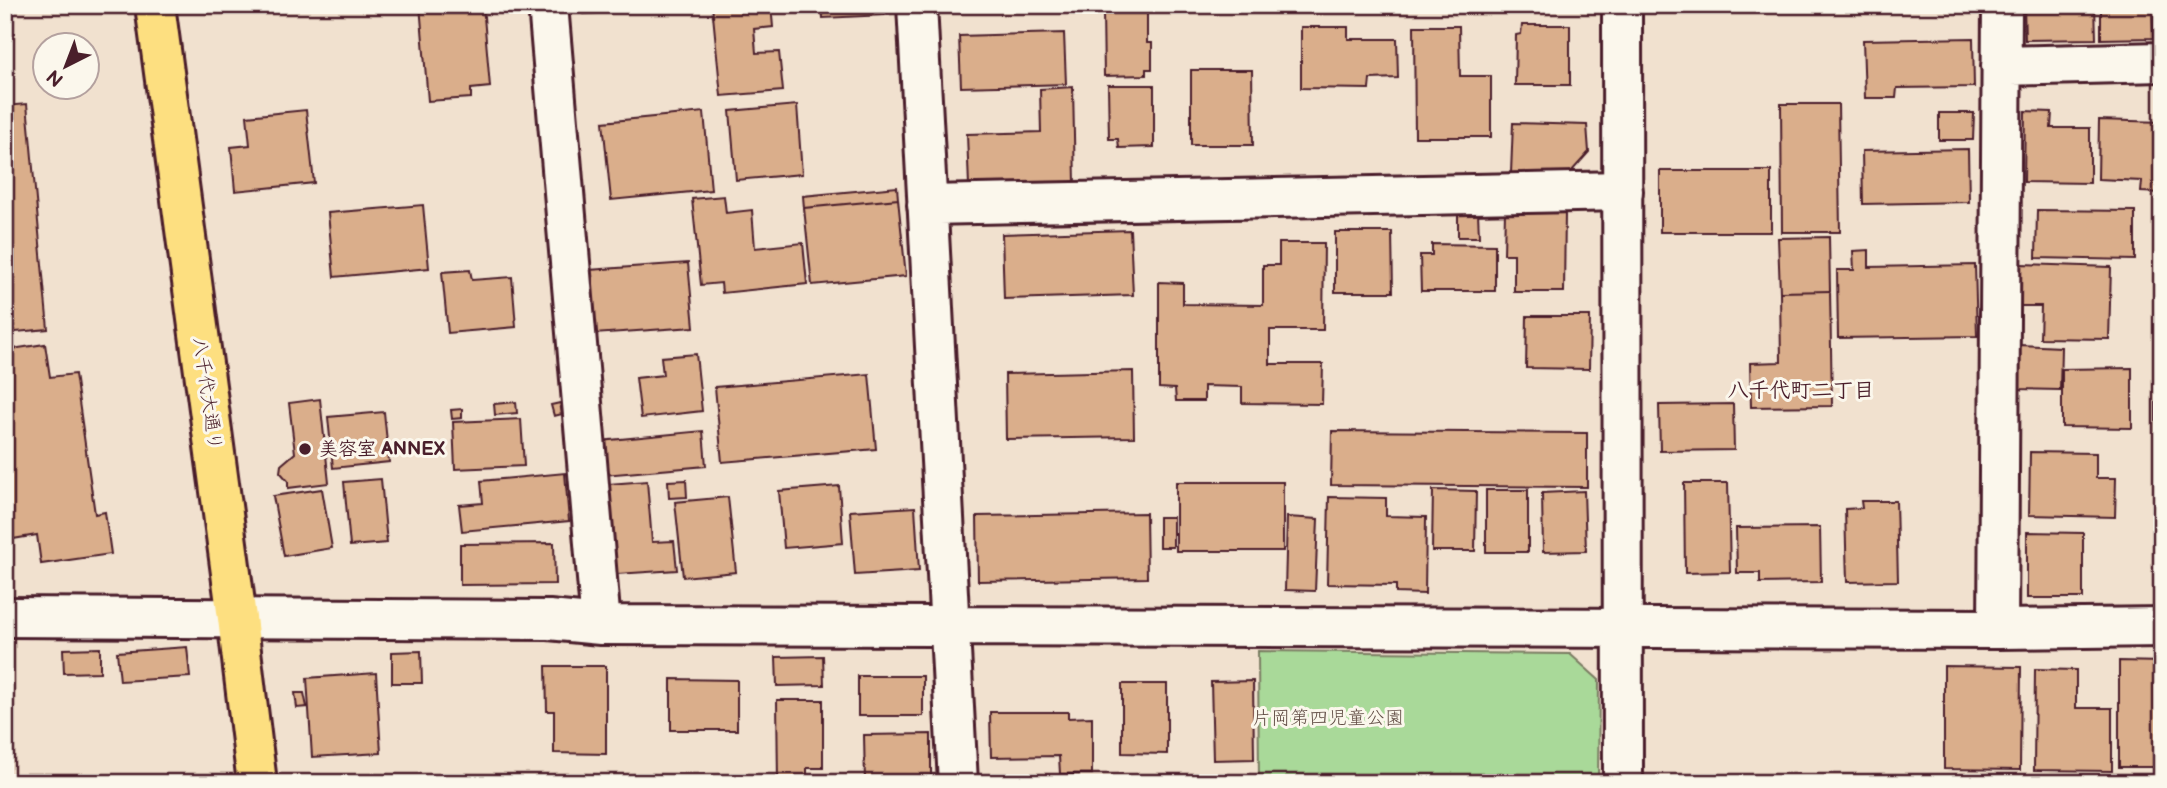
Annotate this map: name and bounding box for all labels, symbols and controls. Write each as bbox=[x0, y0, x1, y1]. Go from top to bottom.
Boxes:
north arrow bbox=[32, 32, 102, 102]
text: N bbox=[43, 64, 69, 91]
street label: 八千代大通り bbox=[188, 336, 226, 452]
district label: 八千代町二丁目 bbox=[1728, 378, 1875, 403]
place label: 美容室 ANNEX bbox=[319, 438, 446, 461]
marker: 美容室 ANNEX bbox=[297, 441, 313, 457]
park label: 片岡第四児童公園 bbox=[1252, 707, 1404, 730]

